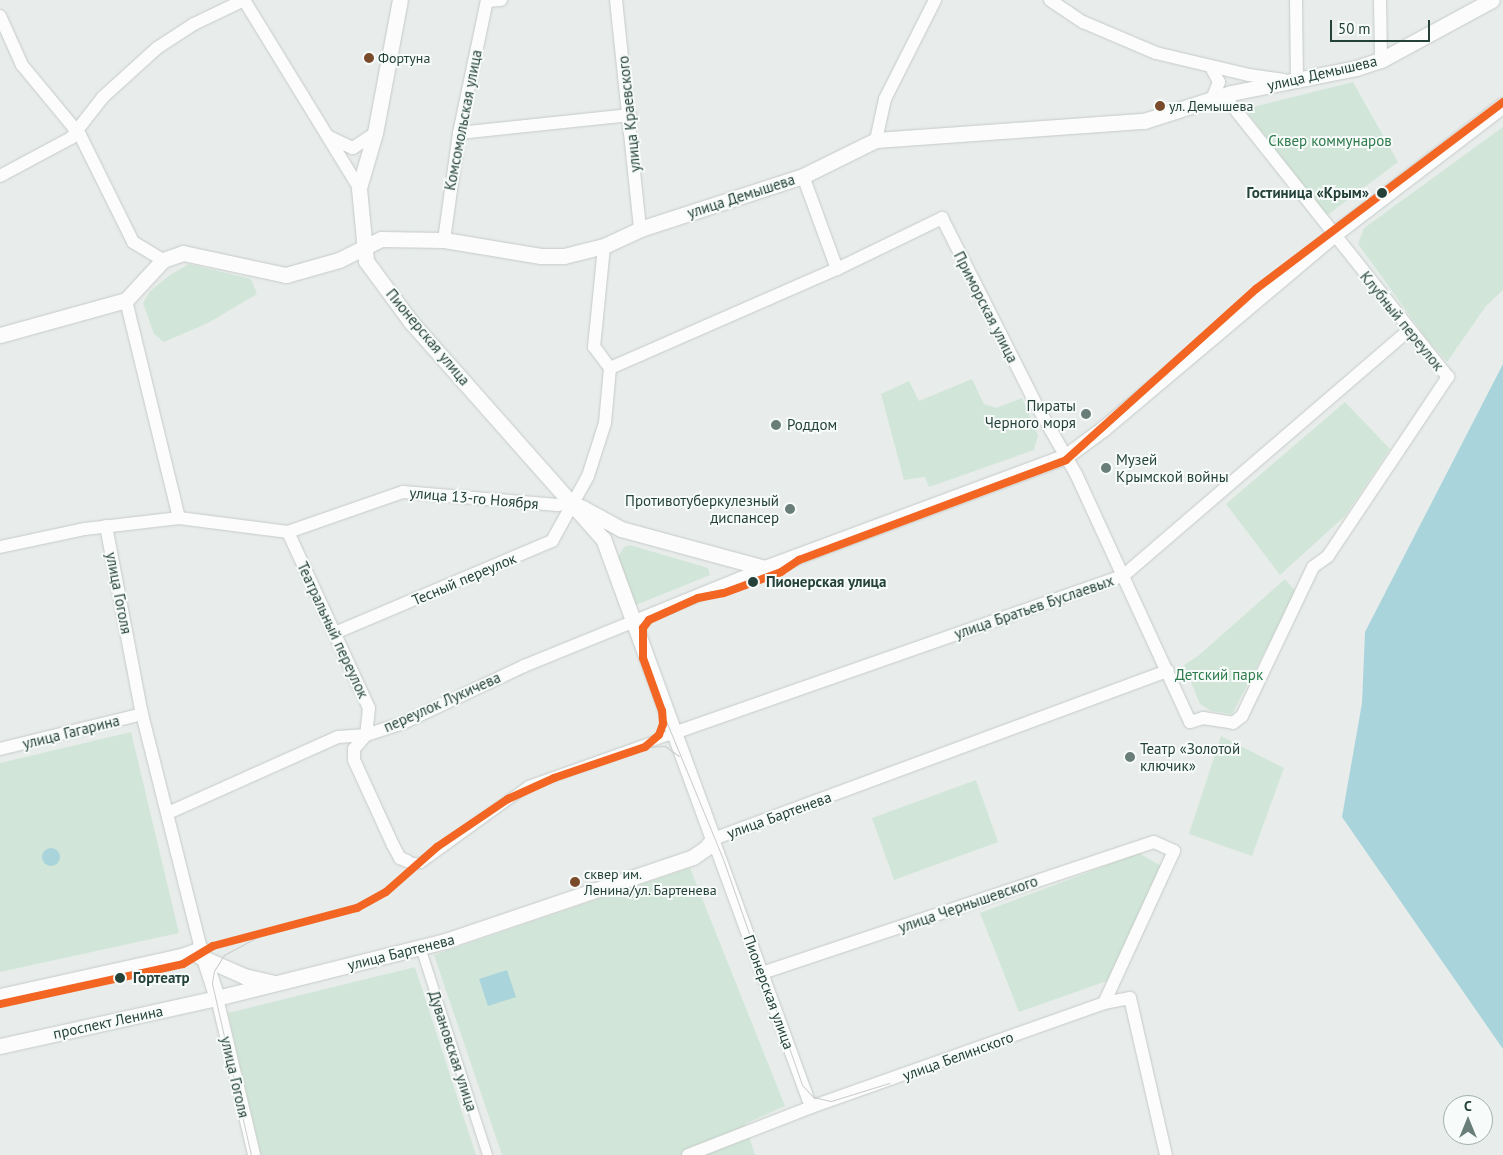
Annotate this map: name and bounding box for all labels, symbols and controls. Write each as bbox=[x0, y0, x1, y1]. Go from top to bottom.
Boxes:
scale bar bbox=[1333, 10, 1433, 42]
text: 50 m bbox=[1338, 19, 1371, 38]
street label: Комсомольская улица bbox=[441, 48, 485, 192]
place label: Фортуна bbox=[378, 50, 430, 66]
street label: улица Демышева bbox=[1265, 52, 1379, 94]
marker: Фортуна bbox=[364, 53, 374, 63]
street label: улица Краевского bbox=[614, 55, 644, 173]
place label: ул. Демышева bbox=[1169, 98, 1255, 114]
marker: ул. Демышева bbox=[1155, 101, 1165, 111]
park label: Сквер коммунаров bbox=[1268, 132, 1392, 150]
street label: улица Демышева bbox=[685, 170, 797, 222]
place label: Гостиница «Крым» bbox=[1247, 184, 1369, 202]
marker: Гостиница «Крым» bbox=[1373, 184, 1391, 202]
street label: Приморская улица bbox=[950, 248, 1022, 366]
street label: Клубный переулок bbox=[1356, 268, 1448, 374]
street label: Пионерская улица bbox=[382, 285, 474, 389]
place label: Пираты Черного моря bbox=[985, 396, 1076, 431]
marker: Пираты Черного моря bbox=[1080, 408, 1092, 420]
place label: Роддом bbox=[787, 416, 837, 434]
marker: Роддом bbox=[769, 418, 783, 432]
place label: Музей Крымской войны bbox=[1116, 450, 1229, 485]
marker: Музей Крымской войны bbox=[1100, 462, 1112, 474]
street label: улица 13-го Ноября bbox=[409, 483, 539, 513]
place label: Противотуберкулезный диспансер bbox=[625, 491, 779, 526]
marker: Противотуберкулезный диспансер bbox=[783, 502, 797, 516]
street label: Тесный переулок bbox=[409, 549, 519, 609]
street label: улица Гоголя bbox=[102, 550, 136, 636]
street label: Театральный переулок bbox=[293, 559, 373, 701]
street label: улица Братьев Буслаевых bbox=[952, 571, 1116, 643]
marker: Пионерская улица bbox=[744, 573, 762, 591]
place label: Пионерская улица bbox=[766, 573, 887, 591]
park label: Детский парк bbox=[1175, 666, 1263, 684]
street label: переулок Лукичева bbox=[381, 668, 503, 736]
street label: улица Гагарина bbox=[21, 711, 121, 753]
place label: Театр «Золотой ключик» bbox=[1140, 739, 1240, 774]
marker: Театр «Золотой ключик» bbox=[1124, 751, 1136, 763]
street label: улица Бартенева bbox=[724, 788, 834, 842]
place label: сквер им. Ленина/ул. Бартенева bbox=[584, 866, 718, 899]
street label: улица Чернышевского bbox=[896, 872, 1040, 936]
marker: сквер им. Ленина/ул. Бартенева bbox=[570, 877, 580, 887]
street label: улица Бартенева bbox=[346, 930, 456, 974]
street label: Пионерская улица bbox=[740, 932, 798, 1052]
marker: Гортеатр bbox=[111, 969, 129, 987]
place label: Гортеатр bbox=[133, 969, 190, 987]
street label: Дувановская улица bbox=[425, 988, 481, 1114]
street label: проспект Ленина bbox=[51, 1001, 165, 1043]
street label: улица Белинского bbox=[900, 1028, 1016, 1084]
street label: улица Гоголя bbox=[217, 1034, 253, 1120]
north arrow bbox=[1443, 1095, 1493, 1145]
text: С bbox=[1464, 1097, 1472, 1115]

